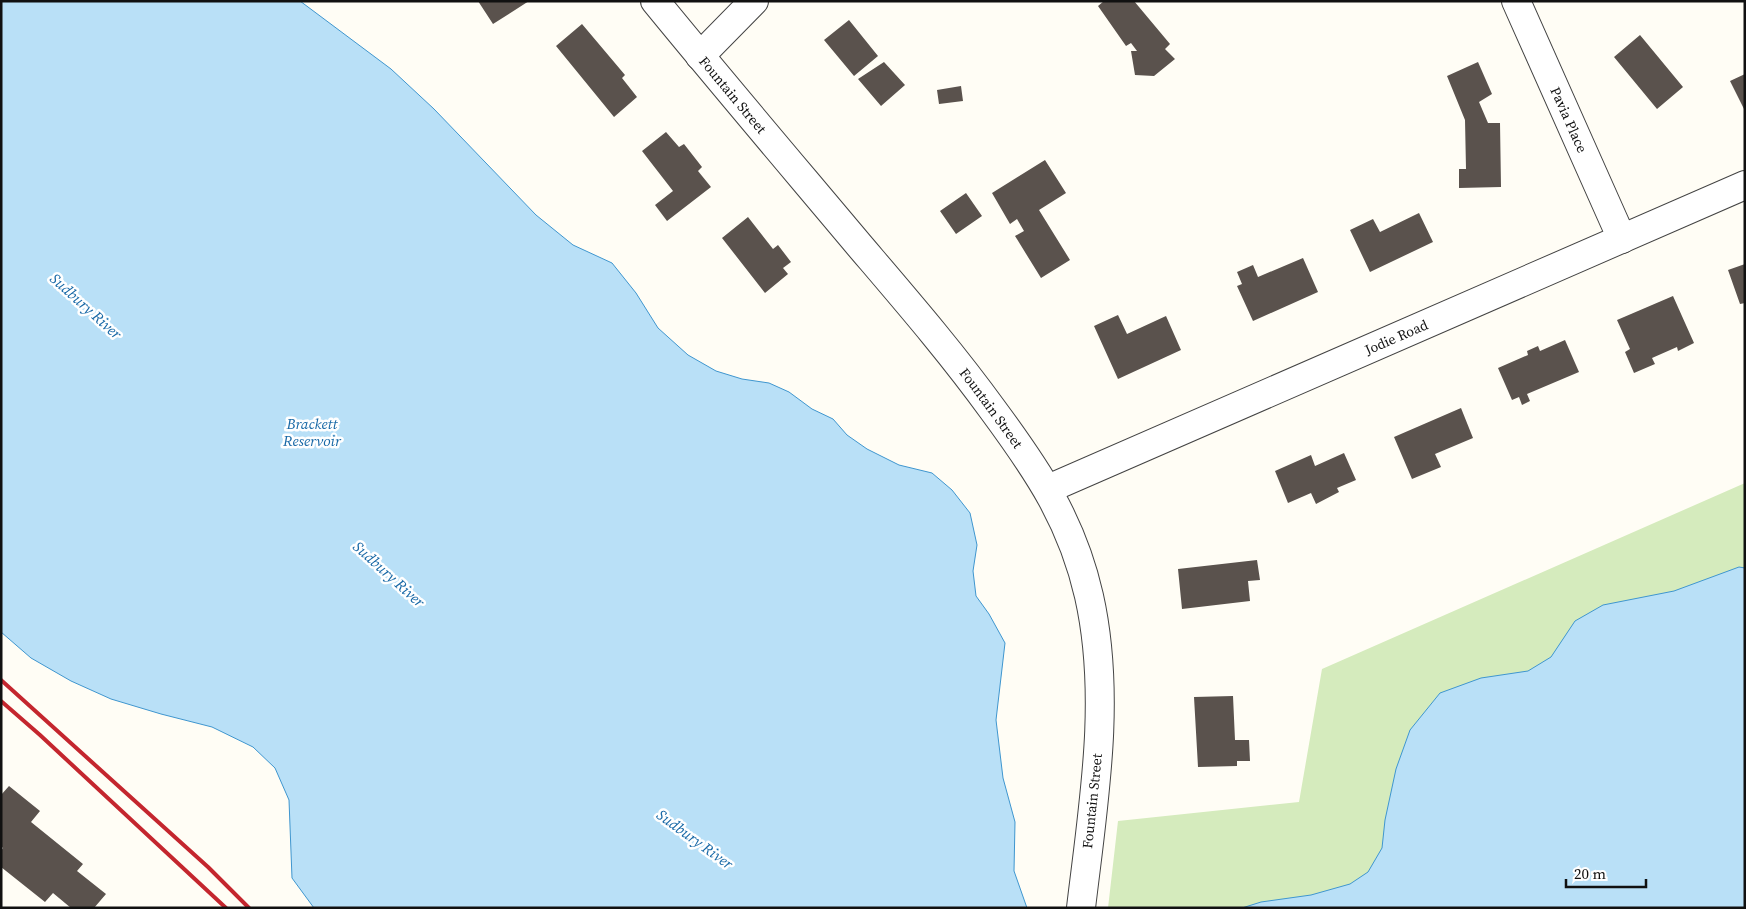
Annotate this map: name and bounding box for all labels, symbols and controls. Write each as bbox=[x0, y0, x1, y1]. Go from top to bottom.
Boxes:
street label: Fountain Street bbox=[694, 52, 771, 138]
street label: Pavia Place bbox=[1545, 84, 1592, 156]
water label: Sudbury River bbox=[46, 268, 127, 344]
street label: Jodie Road bbox=[1361, 315, 1431, 360]
street label: Fountain Street bbox=[955, 364, 1028, 453]
water label: Brackett Reservoir bbox=[282, 413, 342, 451]
water label: Sudbury River bbox=[349, 536, 430, 612]
street label: Fountain Street bbox=[1077, 752, 1107, 850]
water label: Sudbury River bbox=[653, 804, 738, 874]
scale bar bbox=[1566, 856, 1646, 888]
text: 20 m bbox=[1574, 863, 1606, 884]

